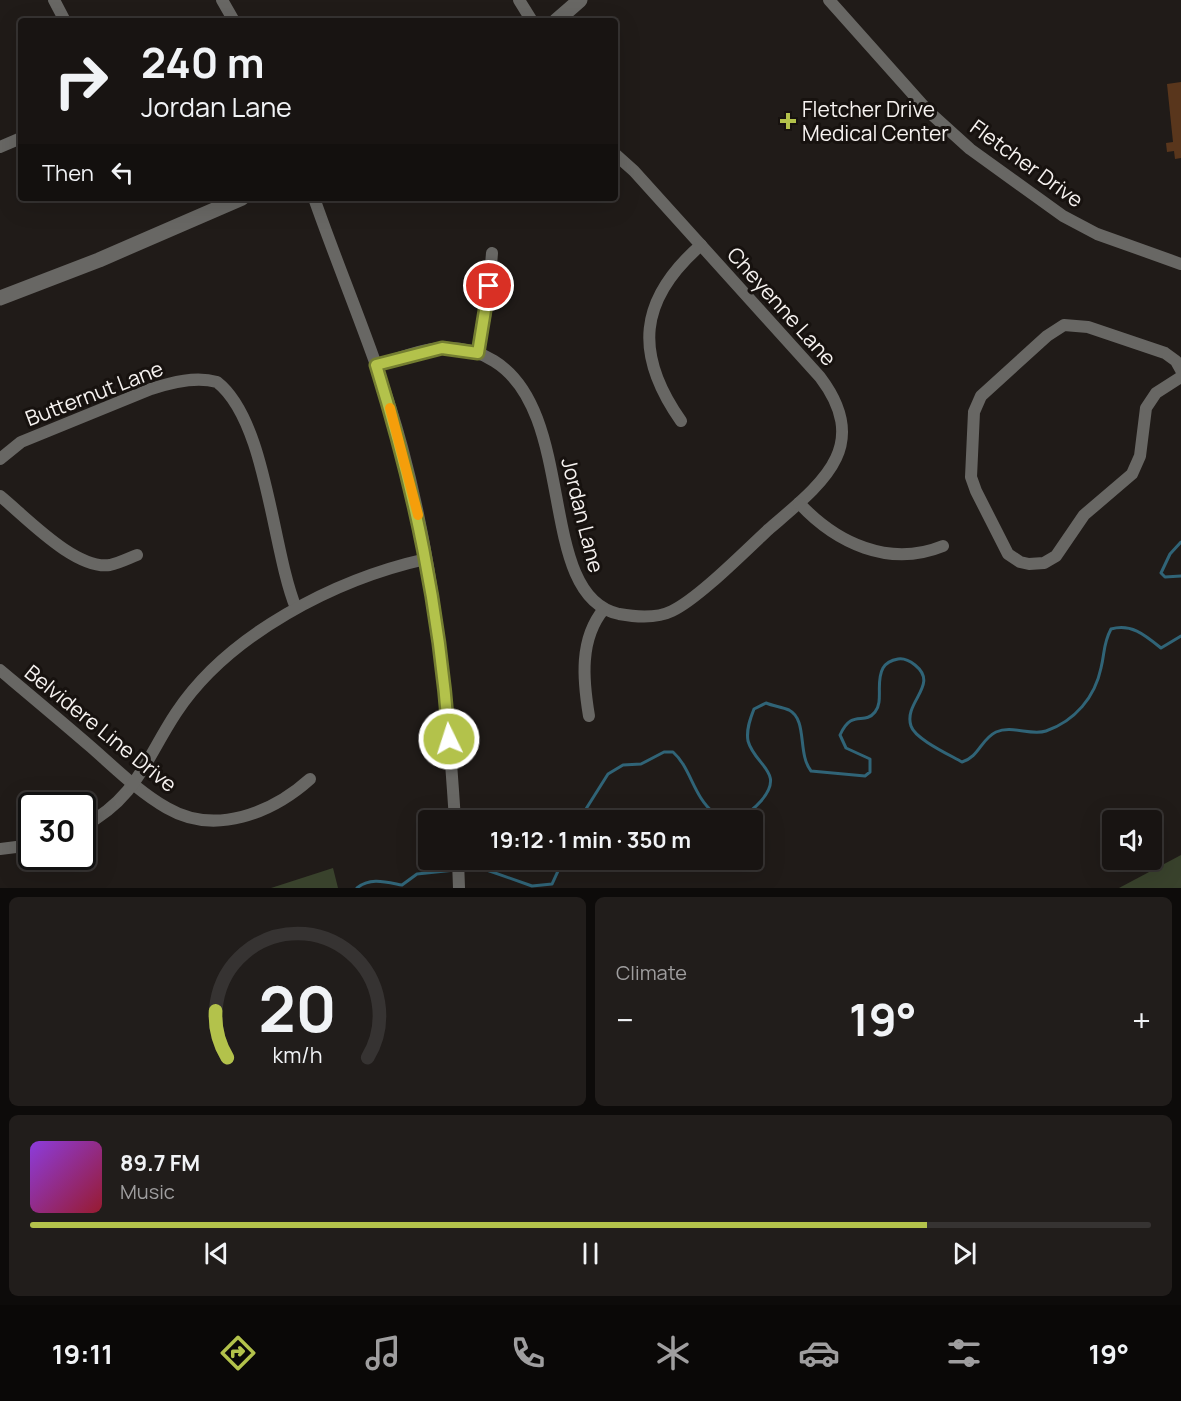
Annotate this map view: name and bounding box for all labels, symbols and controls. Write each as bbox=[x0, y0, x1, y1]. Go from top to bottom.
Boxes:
text: 240 m bbox=[141, 33, 265, 91]
icon: right bbox=[42, 42, 120, 120]
text: Jordan Lane bbox=[141, 88, 292, 125]
place label: Fletcher Drive Medical Center bbox=[802, 95, 949, 147]
marker: Fletcher Drive Medical Center bbox=[779, 112, 797, 130]
street label: Fletcher Drive bbox=[965, 113, 1089, 213]
icon: left bbox=[106, 156, 139, 189]
text: Then bbox=[42, 158, 94, 188]
street label: Cheyenne Lane bbox=[721, 241, 843, 371]
pin bbox=[463, 260, 514, 311]
icon: arrive bbox=[472, 269, 505, 302]
street label: Butternut Lane bbox=[21, 354, 167, 432]
street label: Jordan Lane bbox=[555, 455, 611, 575]
street label: Belvidere Line Drive bbox=[19, 658, 183, 798]
position arrow bbox=[417, 707, 481, 771]
speed limit sign: 30 bbox=[18, 792, 96, 870]
map controls bbox=[1102, 810, 1162, 870]
button: sound bbox=[1102, 810, 1162, 870]
text: 19:12 · 1 min · 350 m bbox=[490, 825, 691, 855]
text: Climate bbox=[616, 959, 687, 986]
text: 20 bbox=[258, 965, 337, 1051]
text: 19° bbox=[849, 988, 917, 1050]
text: − bbox=[616, 997, 634, 1042]
text: + bbox=[1132, 997, 1151, 1042]
text: km/h bbox=[273, 1041, 322, 1070]
text: 89.7 FM bbox=[120, 1148, 200, 1178]
text: Music bbox=[120, 1178, 175, 1205]
icon: previous bbox=[200, 1237, 233, 1270]
icon: pause bbox=[574, 1237, 607, 1270]
icon: next bbox=[948, 1237, 981, 1270]
icon: directions bbox=[217, 1332, 259, 1374]
icon: music bbox=[362, 1332, 404, 1374]
icon: phone bbox=[507, 1332, 549, 1374]
icon: climate bbox=[652, 1332, 694, 1374]
icon: car bbox=[798, 1332, 840, 1374]
icon: filters bbox=[943, 1332, 985, 1374]
text: 19:11 bbox=[52, 1335, 113, 1372]
text: 19° bbox=[1088, 1335, 1129, 1372]

